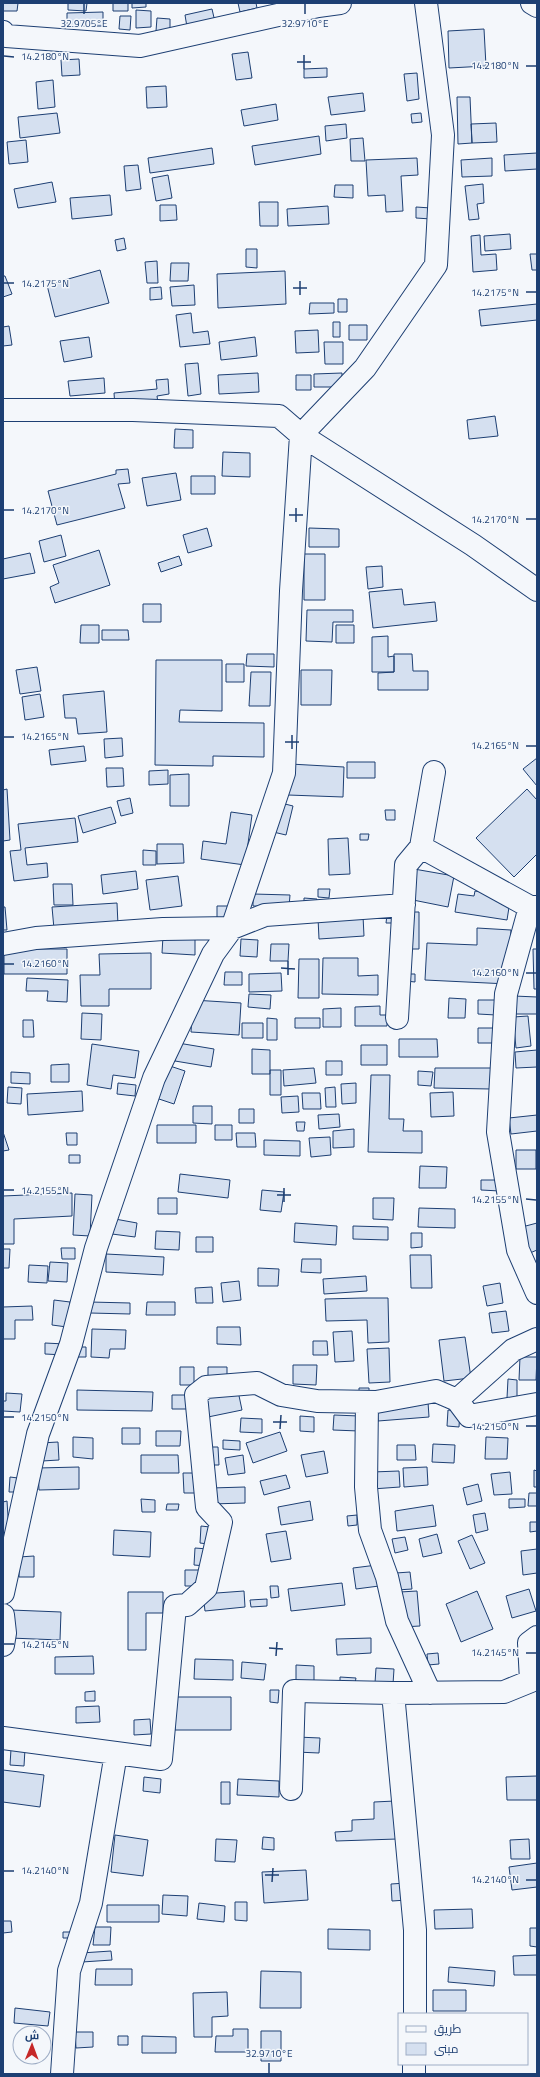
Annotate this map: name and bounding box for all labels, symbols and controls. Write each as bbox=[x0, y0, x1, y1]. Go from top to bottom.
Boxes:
text: 32.9705°E bbox=[61, 16, 108, 31]
text: 32.9710°E bbox=[282, 16, 329, 31]
text: 14.2180°N bbox=[21, 49, 69, 64]
text: 14.2180°N bbox=[471, 58, 519, 73]
text: 14.2175°N bbox=[21, 276, 69, 291]
text: 14.2175°N bbox=[471, 285, 519, 300]
text: 14.2170°N bbox=[21, 503, 69, 518]
text: 14.2170°N bbox=[471, 512, 519, 527]
text: 14.2165°N bbox=[21, 729, 69, 744]
text: 14.2165°N bbox=[471, 738, 519, 753]
text: 14.2160°N bbox=[21, 956, 69, 971]
text: 14.2160°N bbox=[471, 965, 519, 980]
text: 14.2155°N bbox=[21, 1183, 69, 1198]
text: 14.2155°N bbox=[471, 1192, 519, 1207]
text: 14.2150°N bbox=[21, 1410, 69, 1425]
text: 14.2150°N bbox=[471, 1419, 519, 1434]
text: 14.2145°N bbox=[21, 1637, 69, 1652]
text: 14.2145°N bbox=[471, 1645, 519, 1660]
text: 14.2140°N bbox=[21, 1863, 69, 1878]
text: 14.2140°N bbox=[471, 1872, 519, 1887]
legend bbox=[398, 2013, 528, 2065]
text: طريق bbox=[434, 2019, 462, 2038]
north arrow bbox=[12, 2025, 52, 2065]
text: ش bbox=[25, 2027, 39, 2043]
text: مبنى bbox=[434, 2039, 459, 2058]
text: 32.9710°E bbox=[246, 2046, 293, 2061]

